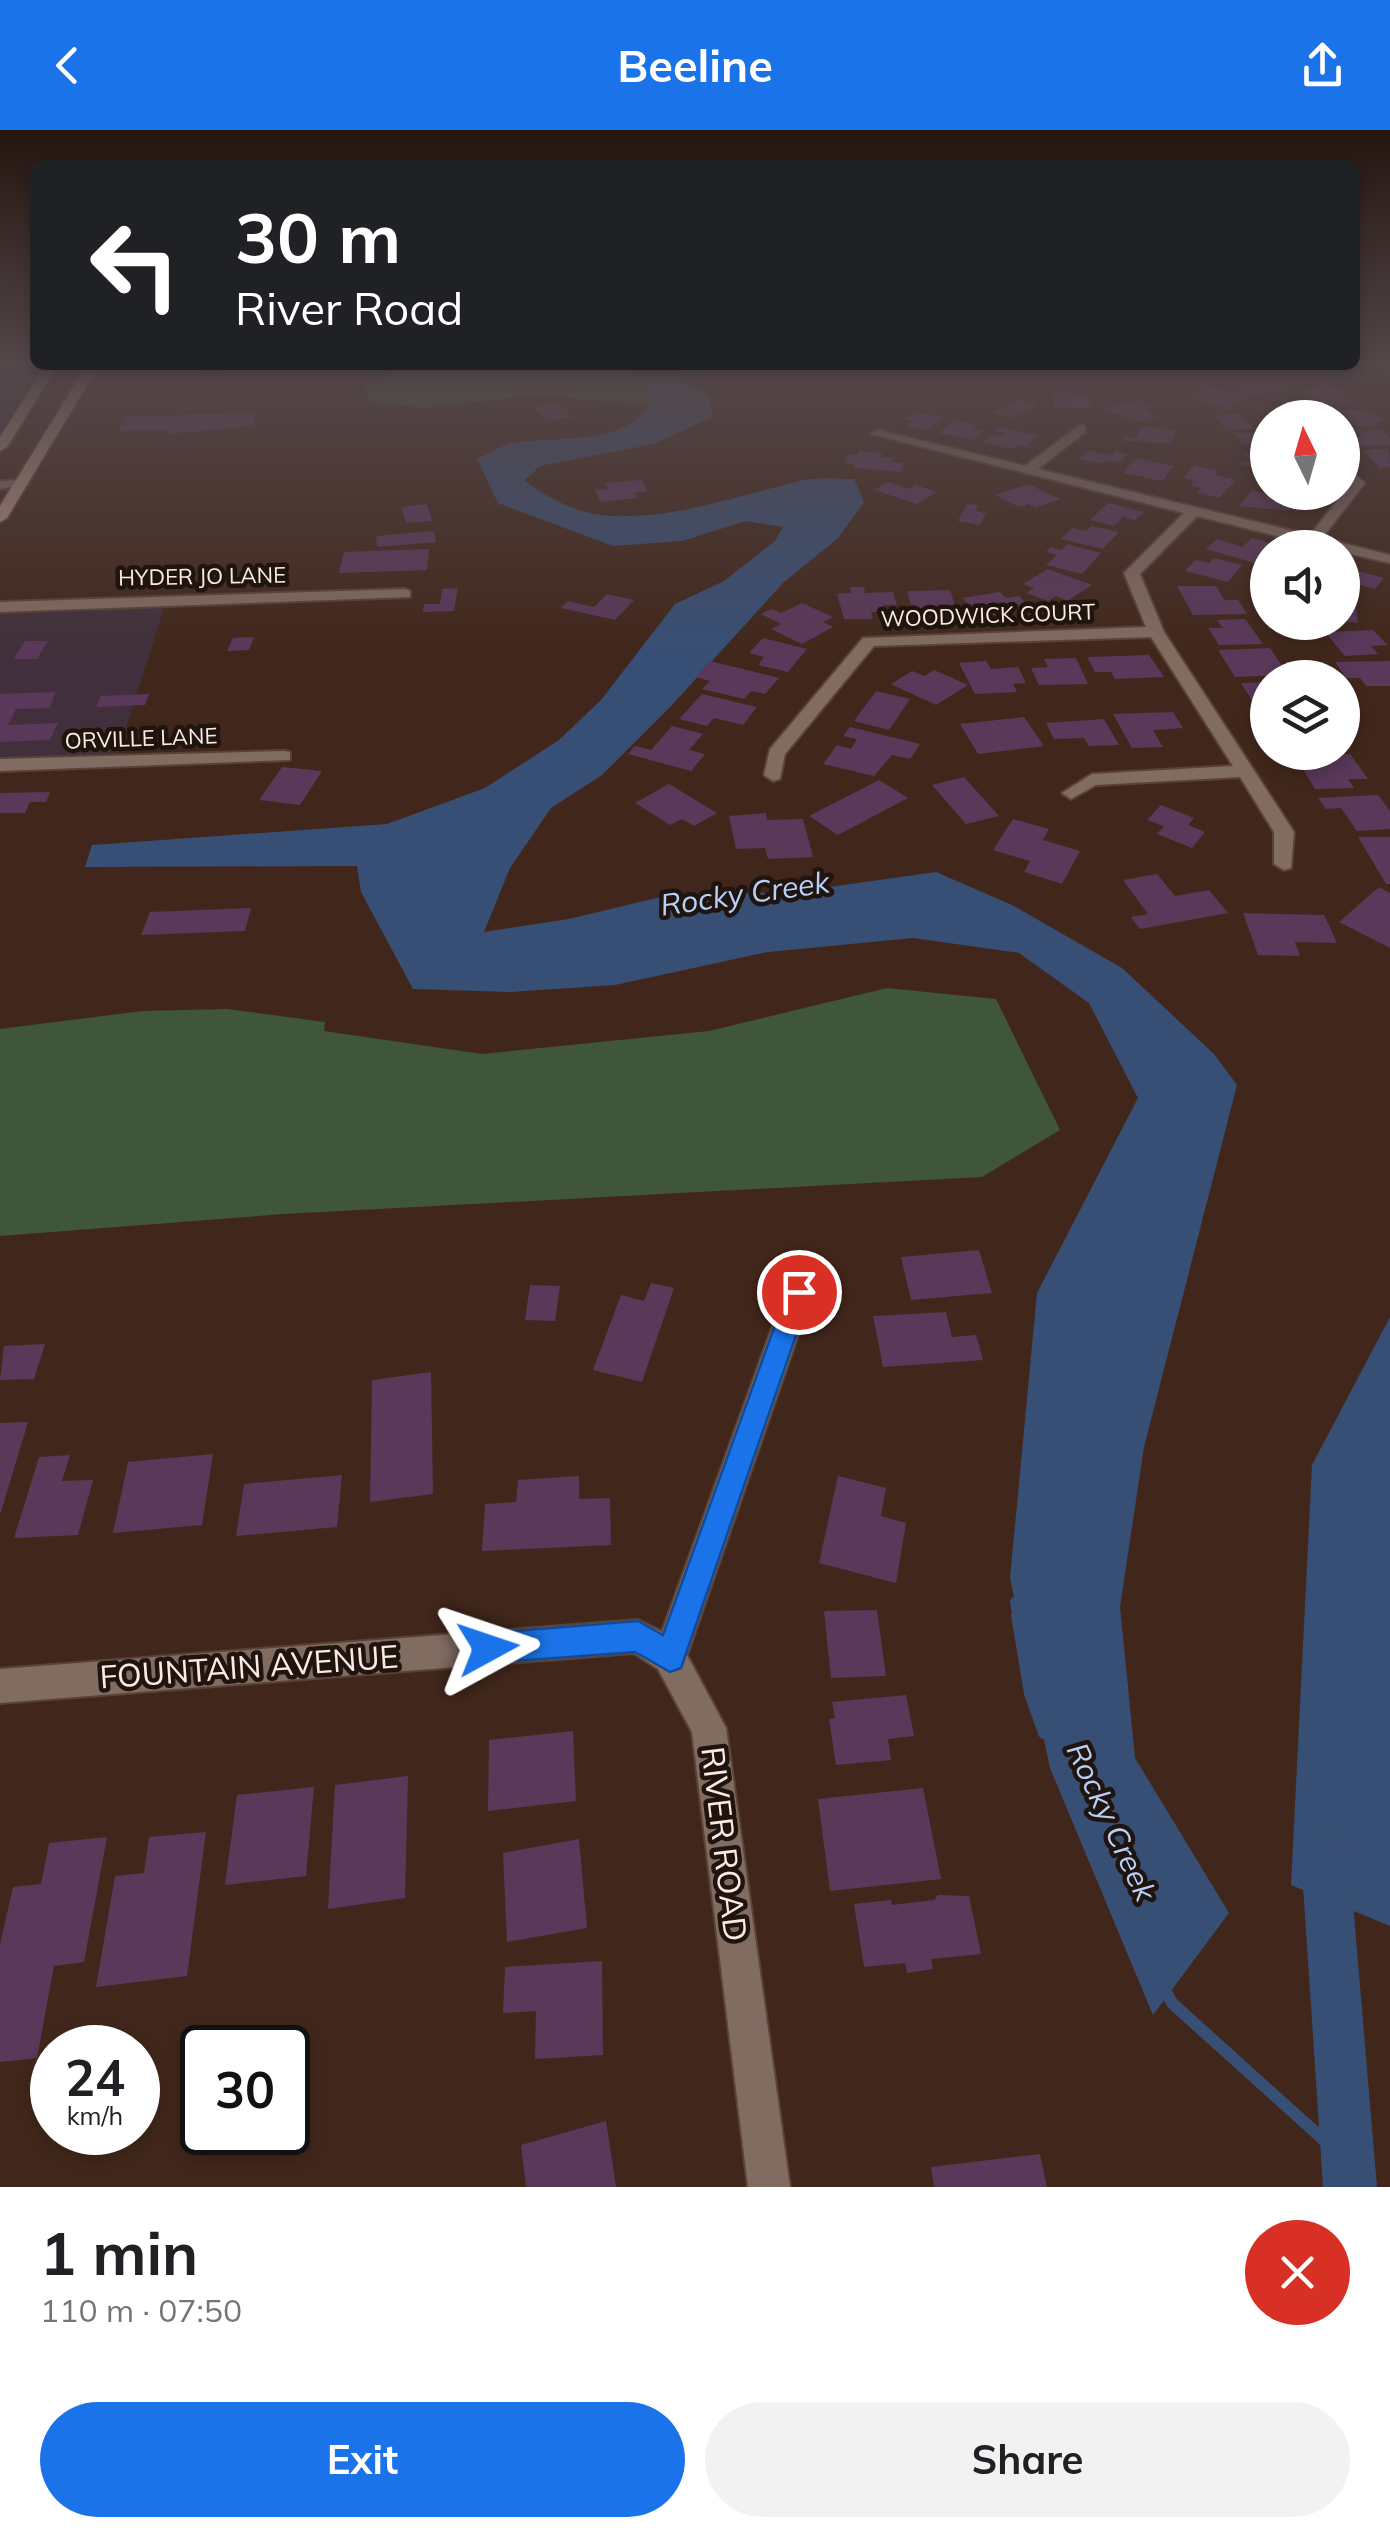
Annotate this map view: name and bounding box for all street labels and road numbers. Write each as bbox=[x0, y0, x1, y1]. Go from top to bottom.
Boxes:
street label: HYDER JO LANE bbox=[118, 561, 286, 591]
street label: WOODWICK COURT bbox=[880, 597, 1096, 633]
street label: ORVILLE LANE bbox=[64, 721, 218, 755]
street label: FOUNTAIN AVENUE bbox=[98, 1636, 400, 1696]
street label: RIVER ROAD bbox=[693, 1744, 757, 1943]

